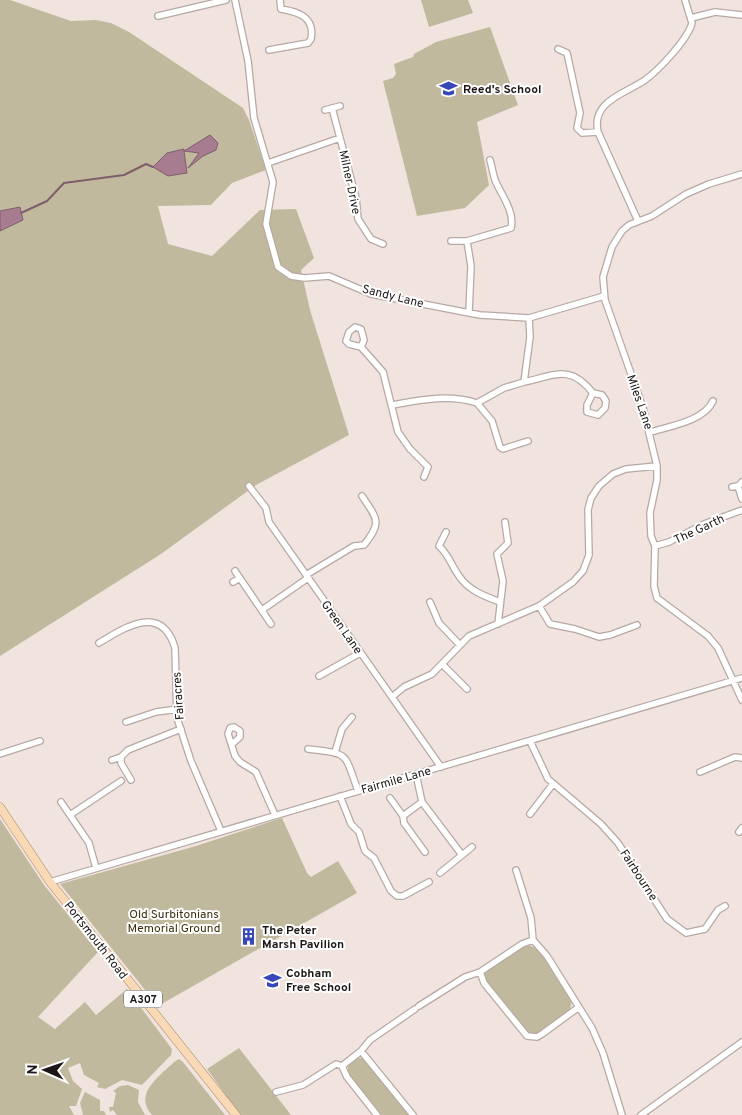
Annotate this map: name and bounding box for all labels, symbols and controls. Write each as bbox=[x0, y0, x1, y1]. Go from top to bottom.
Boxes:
school or university icon: Reed's School bbox=[439, 79, 459, 99]
place label: Reed's School bbox=[463, 82, 541, 98]
street label: Milner Drive bbox=[334, 149, 364, 216]
street label: Sandy Lane bbox=[360, 282, 425, 312]
street label: Miles Lane bbox=[622, 373, 656, 432]
street label: The Garth bbox=[672, 511, 727, 549]
street label: Green Lane bbox=[317, 598, 366, 658]
street label: Fairacres bbox=[169, 671, 189, 721]
street label: Fairmile Lane bbox=[359, 763, 433, 799]
street label: Fairbourne bbox=[616, 847, 661, 904]
street label: Portsmouth Road bbox=[60, 898, 131, 983]
park label: Old Surbitonians Memorial Ground bbox=[127, 907, 221, 937]
place label: The Peter Marsh Pavilion bbox=[262, 923, 344, 953]
building icon: The Peter Marsh Pavilion bbox=[238, 927, 258, 947]
place label: Cobham Free School bbox=[286, 966, 351, 996]
school or university icon: Cobham Free School bbox=[262, 970, 282, 990]
road number: A307 bbox=[124, 991, 162, 1008]
north arrow bbox=[20, 1045, 70, 1095]
text: N bbox=[25, 1064, 42, 1075]

